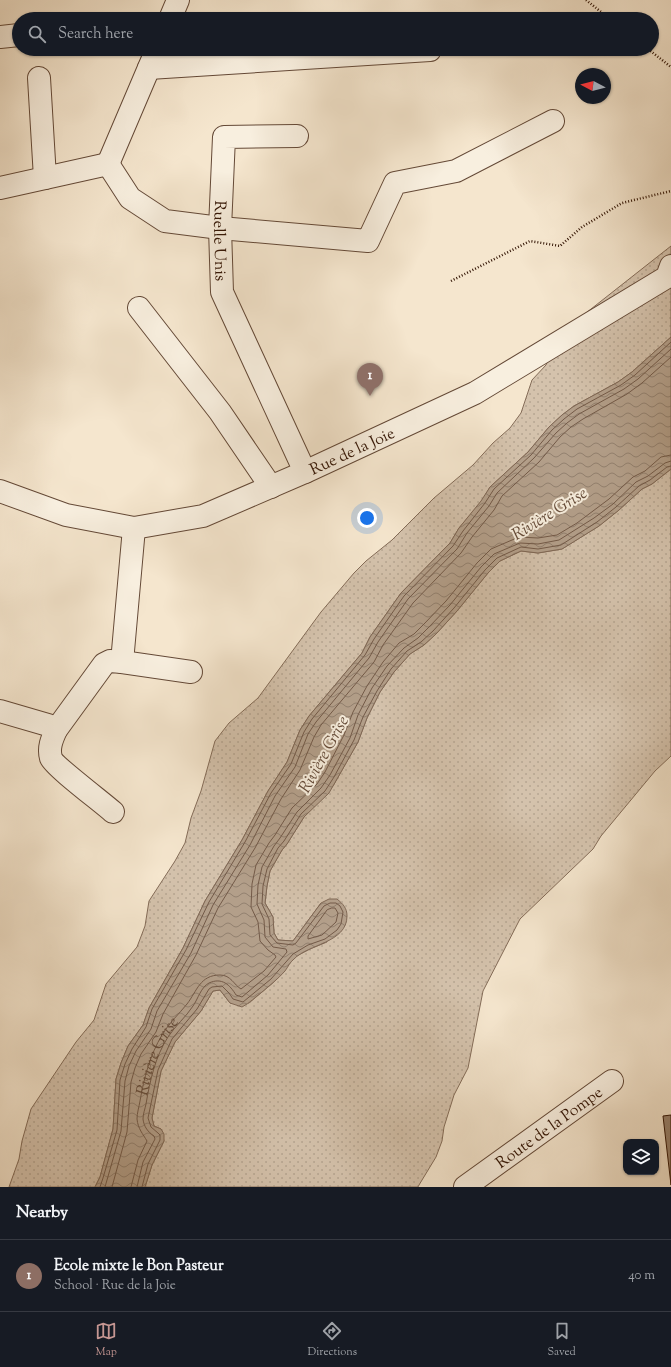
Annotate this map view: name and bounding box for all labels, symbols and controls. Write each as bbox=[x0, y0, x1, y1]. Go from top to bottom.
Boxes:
search box bbox=[12, 12, 659, 56]
icon: search bbox=[26, 23, 48, 45]
text: Search here bbox=[58, 24, 133, 45]
north arrow bbox=[575, 68, 611, 104]
street label: Ruelle Unis bbox=[206, 200, 231, 282]
pin: 1 bbox=[357, 363, 383, 396]
street label: Rue de la Joie bbox=[306, 423, 399, 482]
water label: Rivière Grise bbox=[508, 482, 592, 547]
your location bbox=[357, 508, 377, 528]
water label: Rivière Grise bbox=[294, 712, 356, 798]
water label: Rivière Grise bbox=[131, 1012, 185, 1098]
street label: Route de la Pompe bbox=[492, 1082, 608, 1175]
map controls bbox=[623, 1139, 659, 1175]
button: layers bbox=[623, 1139, 659, 1175]
text: Nearby bbox=[16, 1201, 68, 1225]
text: Ecole mixte le Bon Pasteur bbox=[54, 1256, 224, 1277]
text: 1 bbox=[27, 1267, 31, 1285]
text: 40 m bbox=[628, 1267, 655, 1285]
text: School · Rue de la Joie bbox=[54, 1277, 176, 1295]
tab: Map bbox=[95, 1320, 117, 1360]
tab: Directions bbox=[308, 1320, 357, 1360]
tab: Saved bbox=[548, 1320, 576, 1360]

